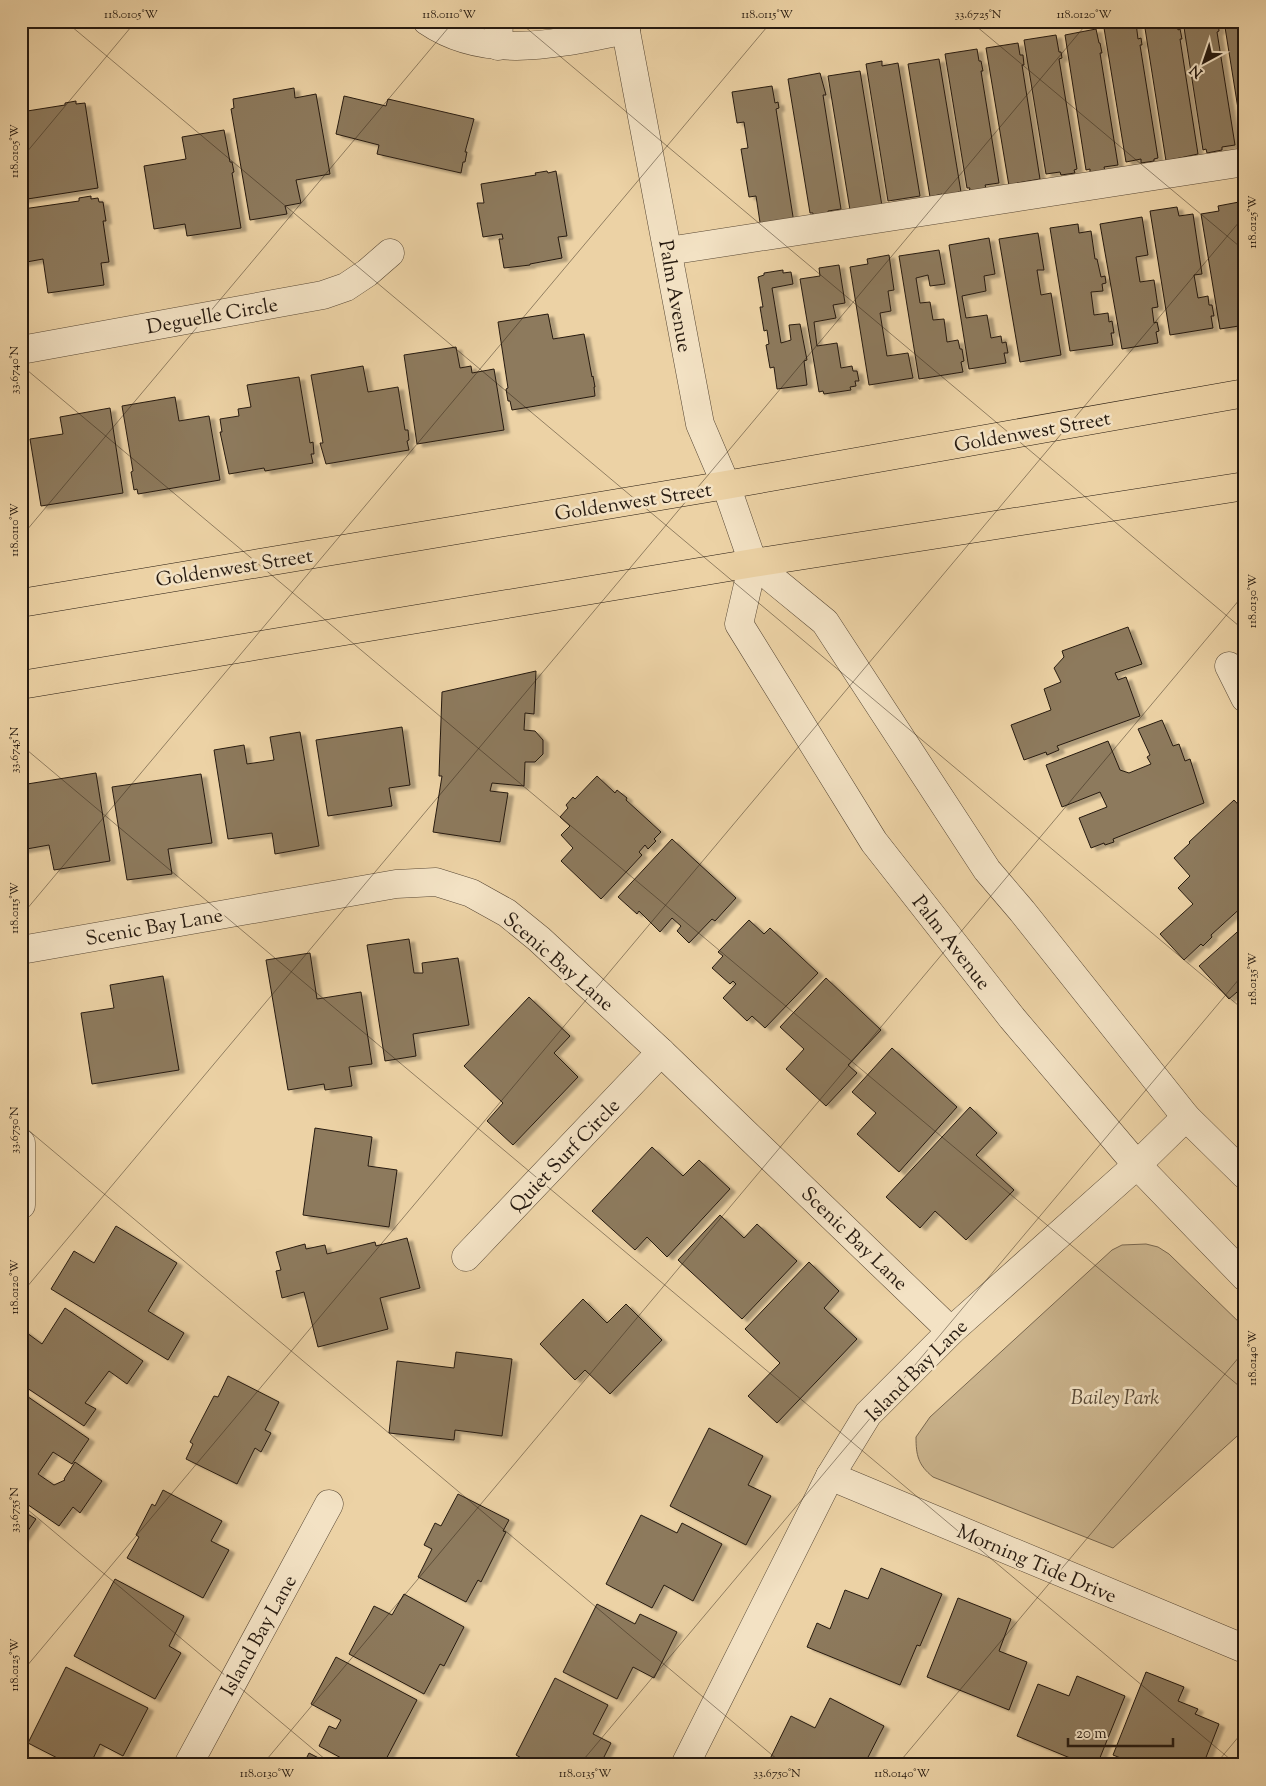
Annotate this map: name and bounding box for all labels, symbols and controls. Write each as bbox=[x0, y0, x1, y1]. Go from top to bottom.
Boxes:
text: 118.0105°W bbox=[104, 6, 159, 24]
text: 118.0110°W bbox=[422, 6, 476, 24]
text: 118.0115°W bbox=[741, 6, 794, 24]
text: 33.6725°N bbox=[955, 6, 1002, 24]
text: 118.0120°W bbox=[1056, 6, 1112, 24]
north arrow bbox=[1178, 38, 1228, 88]
text: N bbox=[1186, 59, 1208, 82]
text: 118.0105°W bbox=[6, 123, 24, 178]
text: 118.0125°W bbox=[1244, 195, 1262, 249]
street label: Palm Avenue bbox=[649, 238, 698, 355]
street label: Deguelle Circle bbox=[145, 292, 280, 343]
text: 33.6740°N bbox=[6, 345, 24, 394]
street label: Goldenwest Street bbox=[952, 405, 1113, 462]
street label: Goldenwest Street bbox=[553, 477, 714, 530]
text: 118.0110°W bbox=[6, 503, 24, 557]
street label: Goldenwest Street bbox=[154, 543, 315, 596]
text: 118.0130°W bbox=[1244, 573, 1262, 628]
text: 33.6745°N bbox=[6, 726, 24, 773]
text: 118.0115°W bbox=[6, 881, 24, 934]
street label: Palm Avenue bbox=[904, 890, 996, 997]
street label: Scenic Bay Lane bbox=[83, 902, 225, 955]
street label: Scenic Bay Lane bbox=[495, 906, 619, 1019]
text: 118.0135°W bbox=[1244, 952, 1262, 1005]
street label: Quiet Surf Circle bbox=[504, 1093, 628, 1220]
text: 33.6750°N bbox=[6, 1106, 24, 1154]
street label: Scenic Bay Lane bbox=[793, 1181, 913, 1298]
text: 118.0120°W bbox=[6, 1259, 24, 1315]
street label: Island Bay Lane bbox=[860, 1314, 976, 1430]
text: 118.0140°W bbox=[1244, 1330, 1262, 1386]
park label: Bailey Park bbox=[1071, 1385, 1159, 1414]
text: 33.6755°N bbox=[6, 1487, 24, 1533]
street label: Morning Tide Drive bbox=[952, 1519, 1120, 1612]
street label: Island Bay Lane bbox=[215, 1570, 305, 1702]
text: 118.0125°W bbox=[6, 1638, 24, 1692]
scale bar bbox=[1068, 1716, 1174, 1748]
text: 20 m bbox=[1076, 1724, 1107, 1745]
text: 118.0130°W bbox=[240, 1765, 295, 1783]
text: 118.0135°W bbox=[559, 1765, 612, 1783]
text: 33.6750°N bbox=[753, 1765, 801, 1783]
text: 118.0140°W bbox=[874, 1765, 930, 1783]

